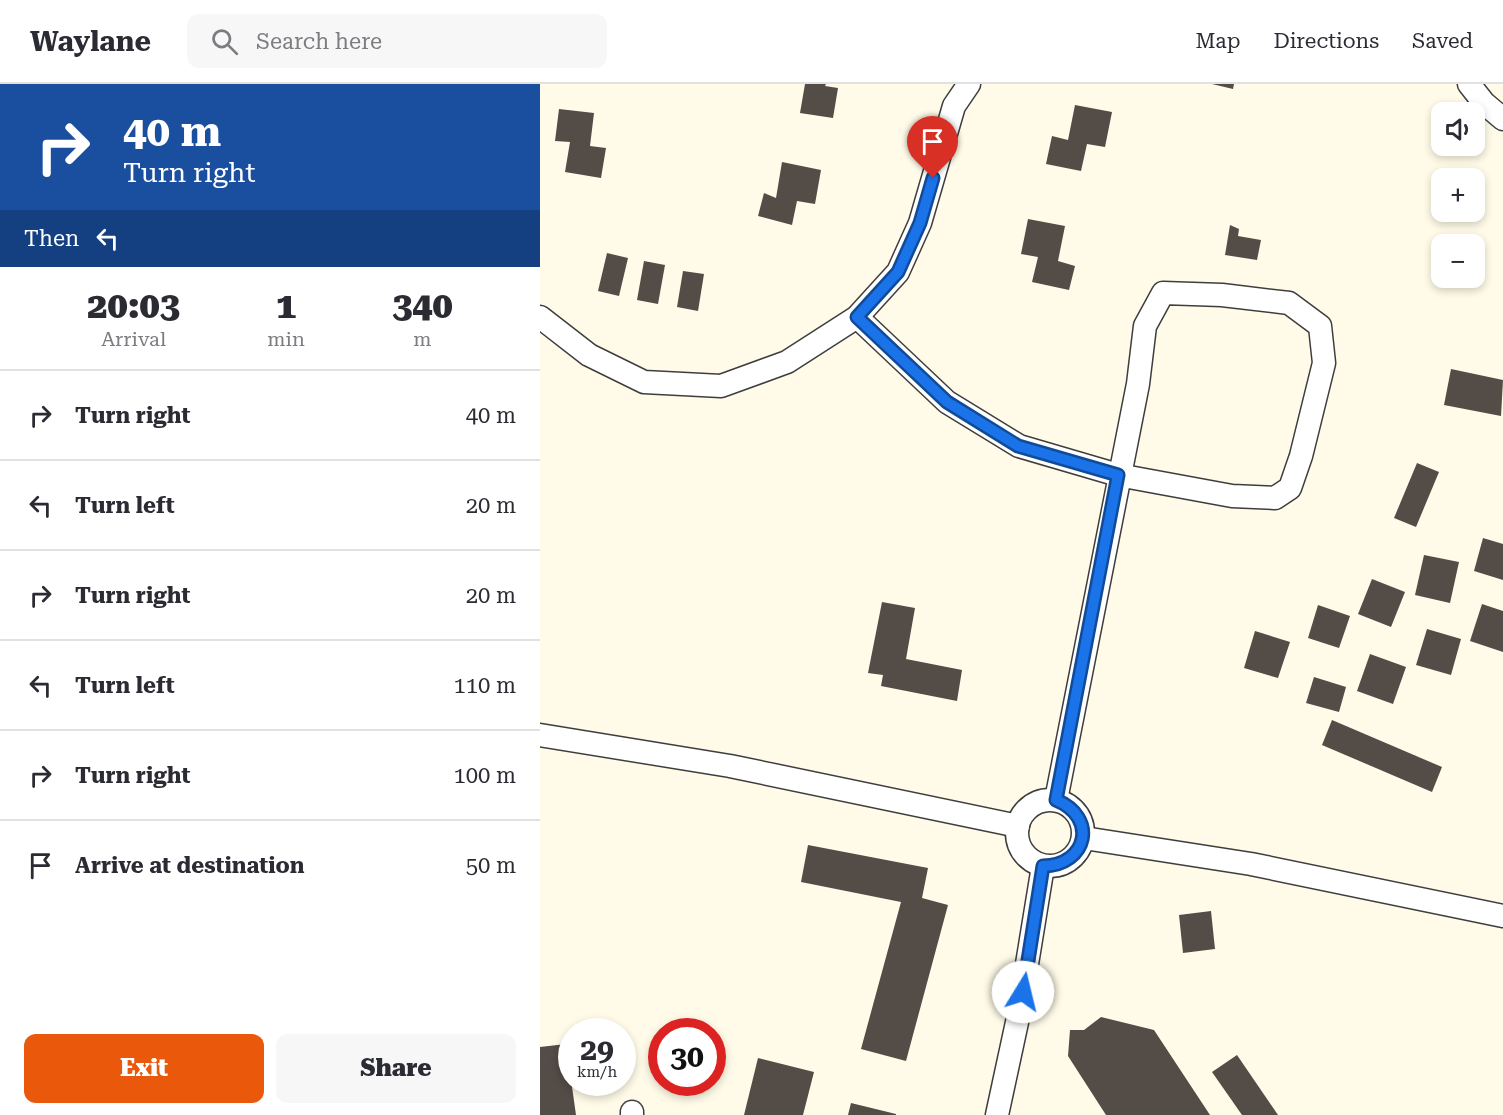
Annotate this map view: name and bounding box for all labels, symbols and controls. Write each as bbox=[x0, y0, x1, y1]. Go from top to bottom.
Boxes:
search box bbox=[187, 14, 607, 68]
text: Waylane bbox=[30, 25, 151, 58]
icon: search bbox=[208, 25, 241, 58]
text: Search here bbox=[256, 29, 382, 54]
text: Map bbox=[1196, 29, 1240, 53]
text: Directions bbox=[1273, 29, 1379, 53]
text: Saved bbox=[1412, 29, 1473, 53]
map controls bbox=[1431, 102, 1485, 288]
button: sound bbox=[1431, 102, 1485, 156]
text: 40 m bbox=[123, 107, 221, 156]
icon: right bbox=[24, 108, 102, 186]
pin bbox=[907, 116, 958, 178]
icon: arrive bbox=[916, 125, 949, 158]
text: Turn right bbox=[123, 157, 256, 189]
button: + bbox=[1431, 168, 1485, 222]
icon: left bbox=[91, 222, 124, 255]
text: Then bbox=[24, 226, 79, 251]
button: − bbox=[1431, 234, 1485, 288]
text: 20:03 bbox=[87, 285, 180, 327]
text: 1 bbox=[276, 285, 296, 327]
text: 340 bbox=[392, 285, 453, 327]
text: Arrival bbox=[101, 327, 166, 351]
text: min bbox=[267, 327, 305, 351]
text: m bbox=[413, 327, 432, 351]
icon: right bbox=[24, 399, 57, 432]
text: Turn right bbox=[75, 403, 190, 428]
text: 40 m bbox=[466, 403, 516, 428]
icon: left bbox=[24, 489, 57, 522]
text: Turn left bbox=[75, 493, 175, 518]
text: 20 m bbox=[466, 493, 516, 518]
icon: right bbox=[24, 579, 57, 612]
text: Turn right bbox=[75, 583, 190, 608]
text: 20 m bbox=[466, 583, 516, 608]
icon: left bbox=[24, 669, 57, 702]
text: Turn left bbox=[75, 673, 175, 698]
text: 110 m bbox=[453, 673, 516, 698]
icon: right bbox=[24, 759, 57, 792]
text: Turn right bbox=[75, 763, 190, 788]
text: 100 m bbox=[453, 763, 516, 788]
icon: arrive bbox=[24, 849, 57, 882]
text: Arrive at destination bbox=[75, 853, 304, 878]
text: 50 m bbox=[466, 853, 516, 878]
position arrow bbox=[991, 960, 1055, 1024]
speed limit sign: 30 bbox=[648, 1018, 726, 1096]
text: 29 bbox=[580, 1032, 614, 1067]
button: Exit bbox=[24, 1034, 264, 1103]
button: Share bbox=[276, 1034, 516, 1103]
text: km/h bbox=[577, 1063, 617, 1081]

